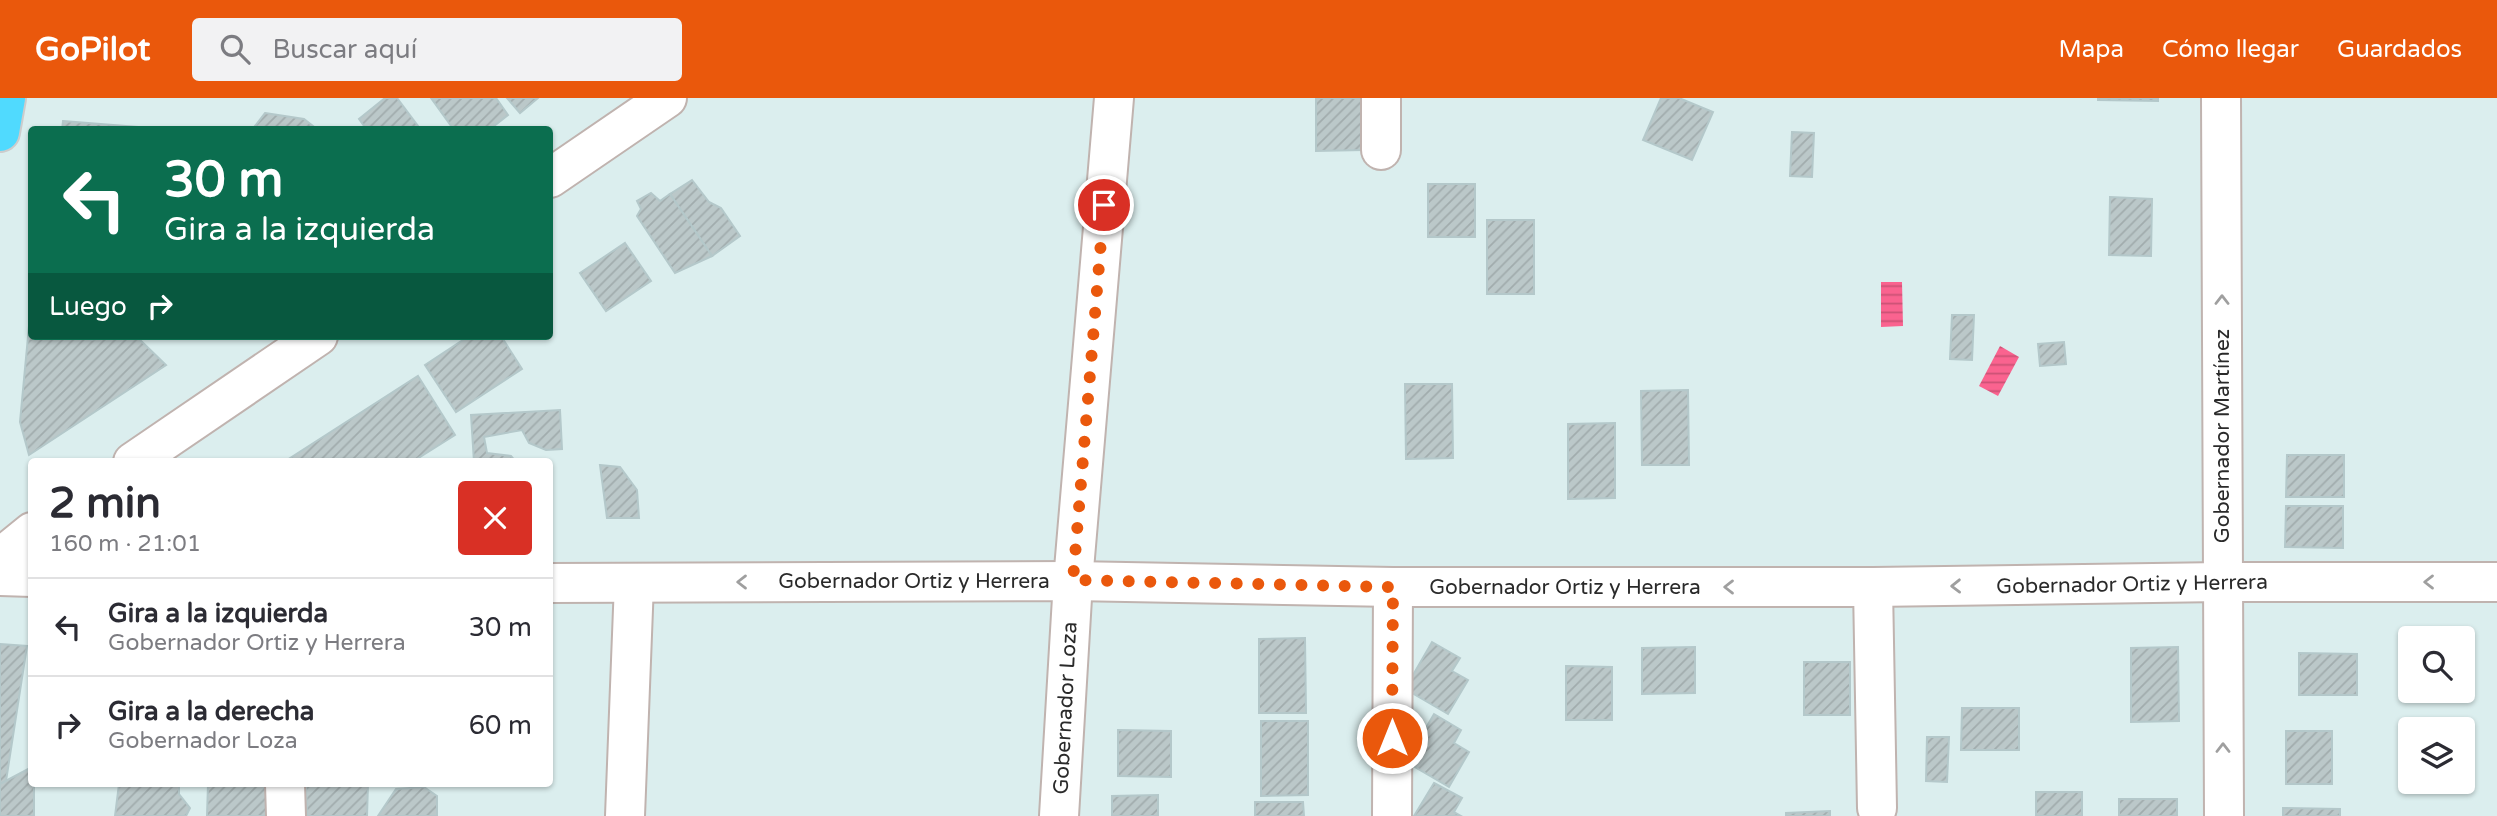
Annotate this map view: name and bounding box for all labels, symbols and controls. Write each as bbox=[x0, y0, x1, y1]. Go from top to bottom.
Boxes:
search box bbox=[192, 18, 682, 81]
text: GoPilot bbox=[35, 30, 150, 69]
icon: search bbox=[216, 30, 254, 68]
text: Buscar aquí bbox=[272, 34, 417, 65]
text: Mapa bbox=[2059, 35, 2124, 64]
text: Cómo llegar bbox=[2162, 35, 2299, 64]
text: Guardados bbox=[2337, 35, 2462, 64]
text: 30 m bbox=[164, 151, 283, 210]
icon: left bbox=[49, 154, 140, 245]
pin bbox=[1074, 175, 1134, 235]
icon: arrive bbox=[1085, 186, 1123, 224]
text: Gira a la izquierda bbox=[164, 211, 435, 249]
icon: right bbox=[141, 287, 179, 325]
text: Luego bbox=[49, 291, 127, 322]
one-way arrow bbox=[2214, 294, 2230, 305]
street label: Gobernador Martínez bbox=[2210, 329, 2235, 543]
text: 2 min bbox=[49, 478, 161, 529]
button: close bbox=[458, 481, 532, 555]
text: 160 m · 21:01 bbox=[49, 530, 201, 558]
street label: Gobernador Ortiz y Herrera bbox=[778, 569, 1050, 594]
street label: Gobernador Ortiz y Herrera bbox=[1996, 570, 2268, 599]
one-way arrow bbox=[736, 574, 747, 590]
one-way arrow bbox=[2423, 574, 2434, 590]
street label: Gobernador Ortiz y Herrera bbox=[1429, 575, 1701, 600]
one-way arrow bbox=[1951, 578, 1961, 594]
one-way arrow bbox=[1723, 579, 1734, 595]
text: Gira a la izquierda bbox=[108, 598, 328, 629]
icon: left bbox=[49, 608, 87, 646]
text: 30 m bbox=[469, 612, 532, 643]
street label: Gobernador Loza bbox=[1048, 621, 1083, 795]
map controls bbox=[2398, 626, 2475, 794]
button: search bbox=[2398, 626, 2475, 703]
text: Gobernador Ortiz y Herrera bbox=[108, 629, 406, 657]
text: Gira a la derecha bbox=[108, 696, 314, 727]
position arrow bbox=[1355, 701, 1429, 775]
icon: right bbox=[49, 706, 87, 744]
text: 60 m bbox=[469, 710, 532, 741]
button: layers bbox=[2398, 717, 2475, 794]
text: Gobernador Loza bbox=[108, 727, 298, 755]
one-way arrow bbox=[2215, 742, 2231, 753]

